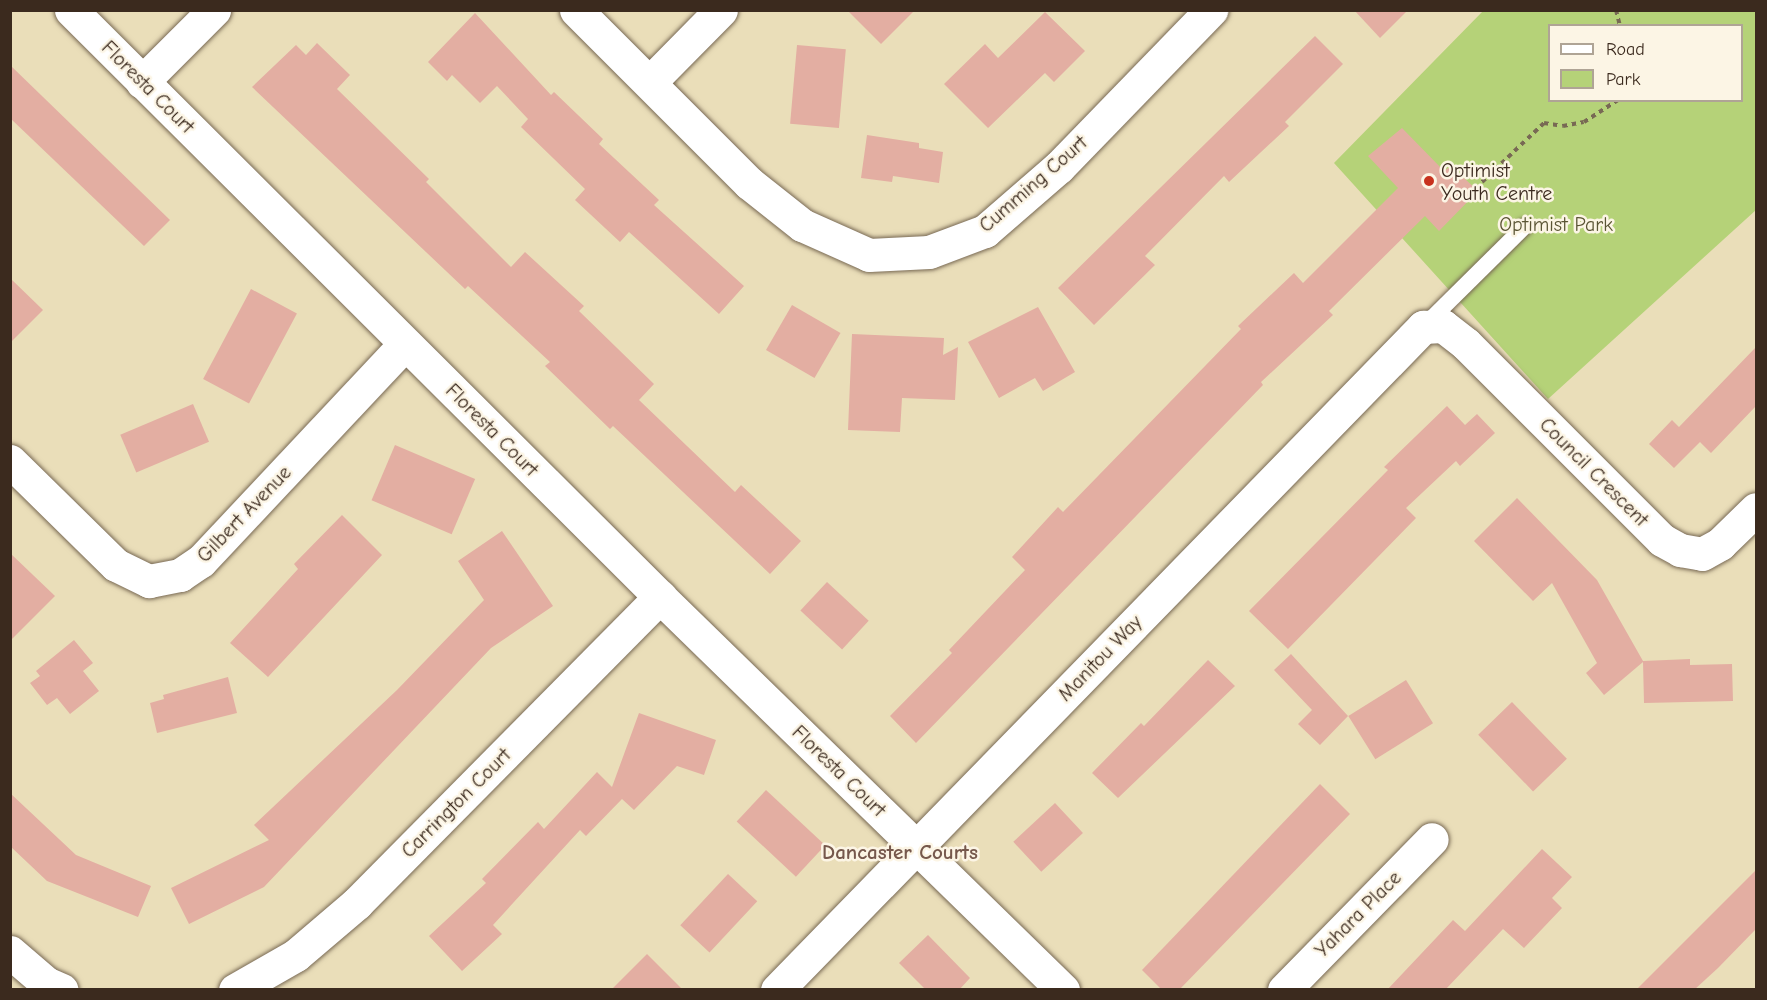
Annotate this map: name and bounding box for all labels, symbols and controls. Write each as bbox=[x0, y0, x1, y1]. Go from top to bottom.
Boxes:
legend bbox=[1548, 24, 1743, 102]
street label: Floresta Court bbox=[97, 36, 199, 138]
text: Road bbox=[1606, 39, 1645, 60]
text: Park bbox=[1606, 69, 1640, 90]
street label: Cumming Court bbox=[974, 131, 1092, 237]
place label: Optimist Youth Centre bbox=[1441, 158, 1552, 205]
marker: Optimist Youth Centre bbox=[1422, 174, 1436, 188]
park label: Optimist Park bbox=[1499, 212, 1613, 236]
street label: Floresta Court bbox=[441, 379, 543, 481]
street label: Council Crescent bbox=[1535, 413, 1653, 531]
street label: Gilbert Avenue bbox=[192, 461, 296, 567]
street label: Manitou Way bbox=[1053, 610, 1147, 706]
street label: Floresta Court bbox=[787, 720, 891, 822]
street label: Carrington Court bbox=[396, 743, 516, 863]
district label: Dancaster Courts bbox=[822, 839, 978, 865]
street label: Yahara Place bbox=[1310, 866, 1406, 962]

